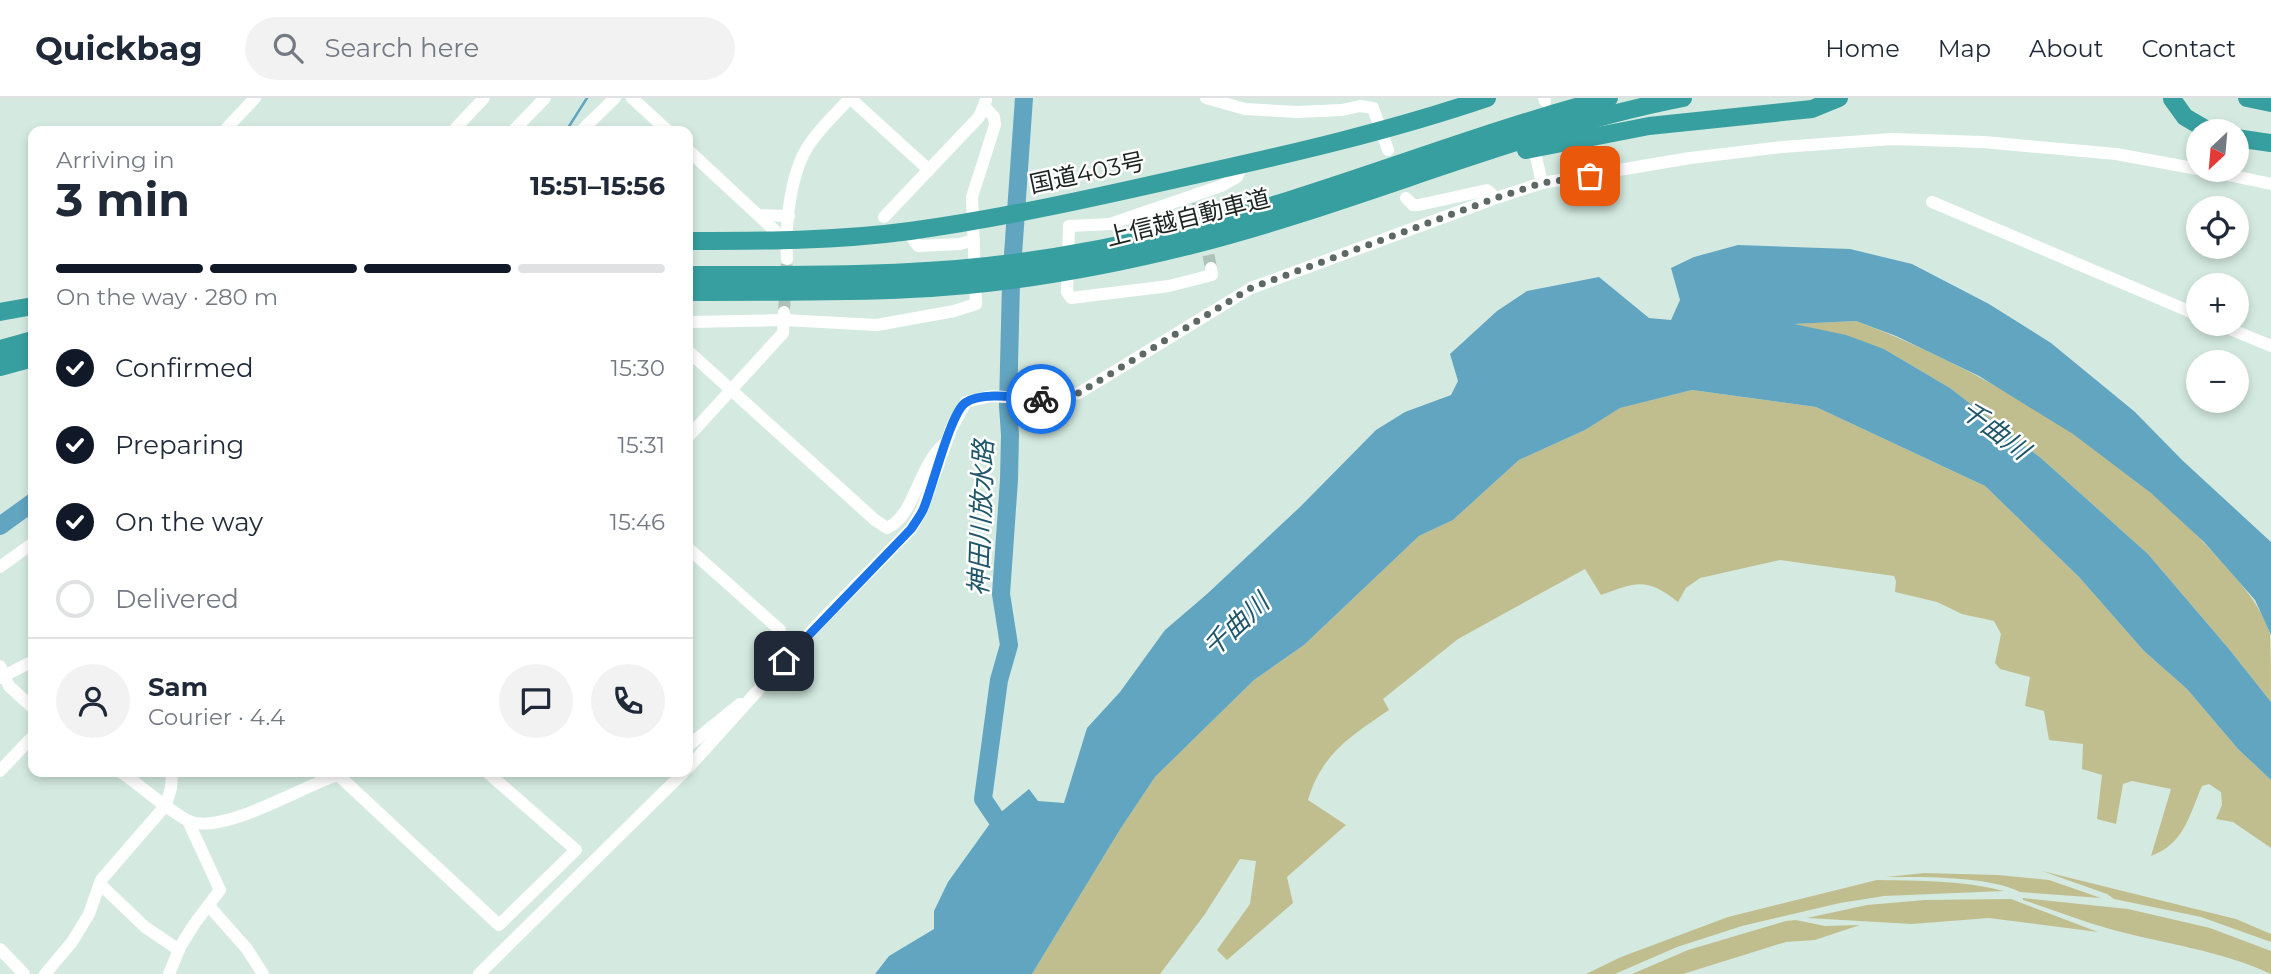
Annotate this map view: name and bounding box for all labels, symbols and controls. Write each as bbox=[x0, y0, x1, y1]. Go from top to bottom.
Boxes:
search box bbox=[245, 17, 735, 80]
text: Quickbag bbox=[35, 28, 203, 68]
icon: search bbox=[269, 29, 307, 67]
text: Search here bbox=[325, 32, 479, 64]
text: Home bbox=[1825, 34, 1900, 63]
text: Map bbox=[1938, 34, 1991, 63]
text: About bbox=[2029, 34, 2103, 63]
text: Contact bbox=[2141, 34, 2236, 63]
north arrow bbox=[2186, 119, 2249, 182]
map controls bbox=[2186, 119, 2249, 413]
text: Arriving in bbox=[56, 146, 175, 174]
street label: 国道403号 bbox=[1027, 146, 1147, 199]
pin bbox=[1560, 146, 1620, 206]
icon: bag bbox=[1571, 157, 1609, 195]
text: 15:51–15:56 bbox=[530, 170, 665, 202]
text: 3 min bbox=[56, 171, 190, 228]
street label: 上信越自動車道 bbox=[1103, 183, 1273, 252]
button: locate bbox=[2186, 196, 2249, 259]
button: + bbox=[2186, 273, 2249, 336]
text: On the way · 280 m bbox=[56, 283, 278, 311]
icon: check bbox=[56, 349, 94, 387]
button: − bbox=[2186, 350, 2249, 413]
text: Confirmed bbox=[115, 352, 254, 384]
text: 15:30 bbox=[611, 354, 665, 382]
courier bbox=[1006, 364, 1076, 434]
icon: bike bbox=[1022, 380, 1060, 418]
water label: 千曲川 bbox=[1954, 394, 2038, 468]
icon: check bbox=[56, 426, 94, 464]
text: Preparing bbox=[115, 429, 244, 461]
text: 15:31 bbox=[618, 431, 665, 459]
water label: 神田川放水路 bbox=[962, 437, 1000, 597]
icon: check bbox=[56, 503, 94, 541]
text: On the way bbox=[115, 506, 263, 538]
text: 15:46 bbox=[610, 508, 665, 536]
text: Delivered bbox=[115, 583, 239, 615]
water label: 千曲川 bbox=[1197, 585, 1278, 663]
pin bbox=[754, 631, 814, 691]
icon: home bbox=[765, 642, 803, 680]
button: person bbox=[56, 664, 130, 738]
button: chat bbox=[499, 664, 573, 738]
button: phone bbox=[591, 664, 665, 738]
text: Sam bbox=[148, 671, 208, 703]
text: Courier · 4.4 bbox=[148, 703, 285, 731]

